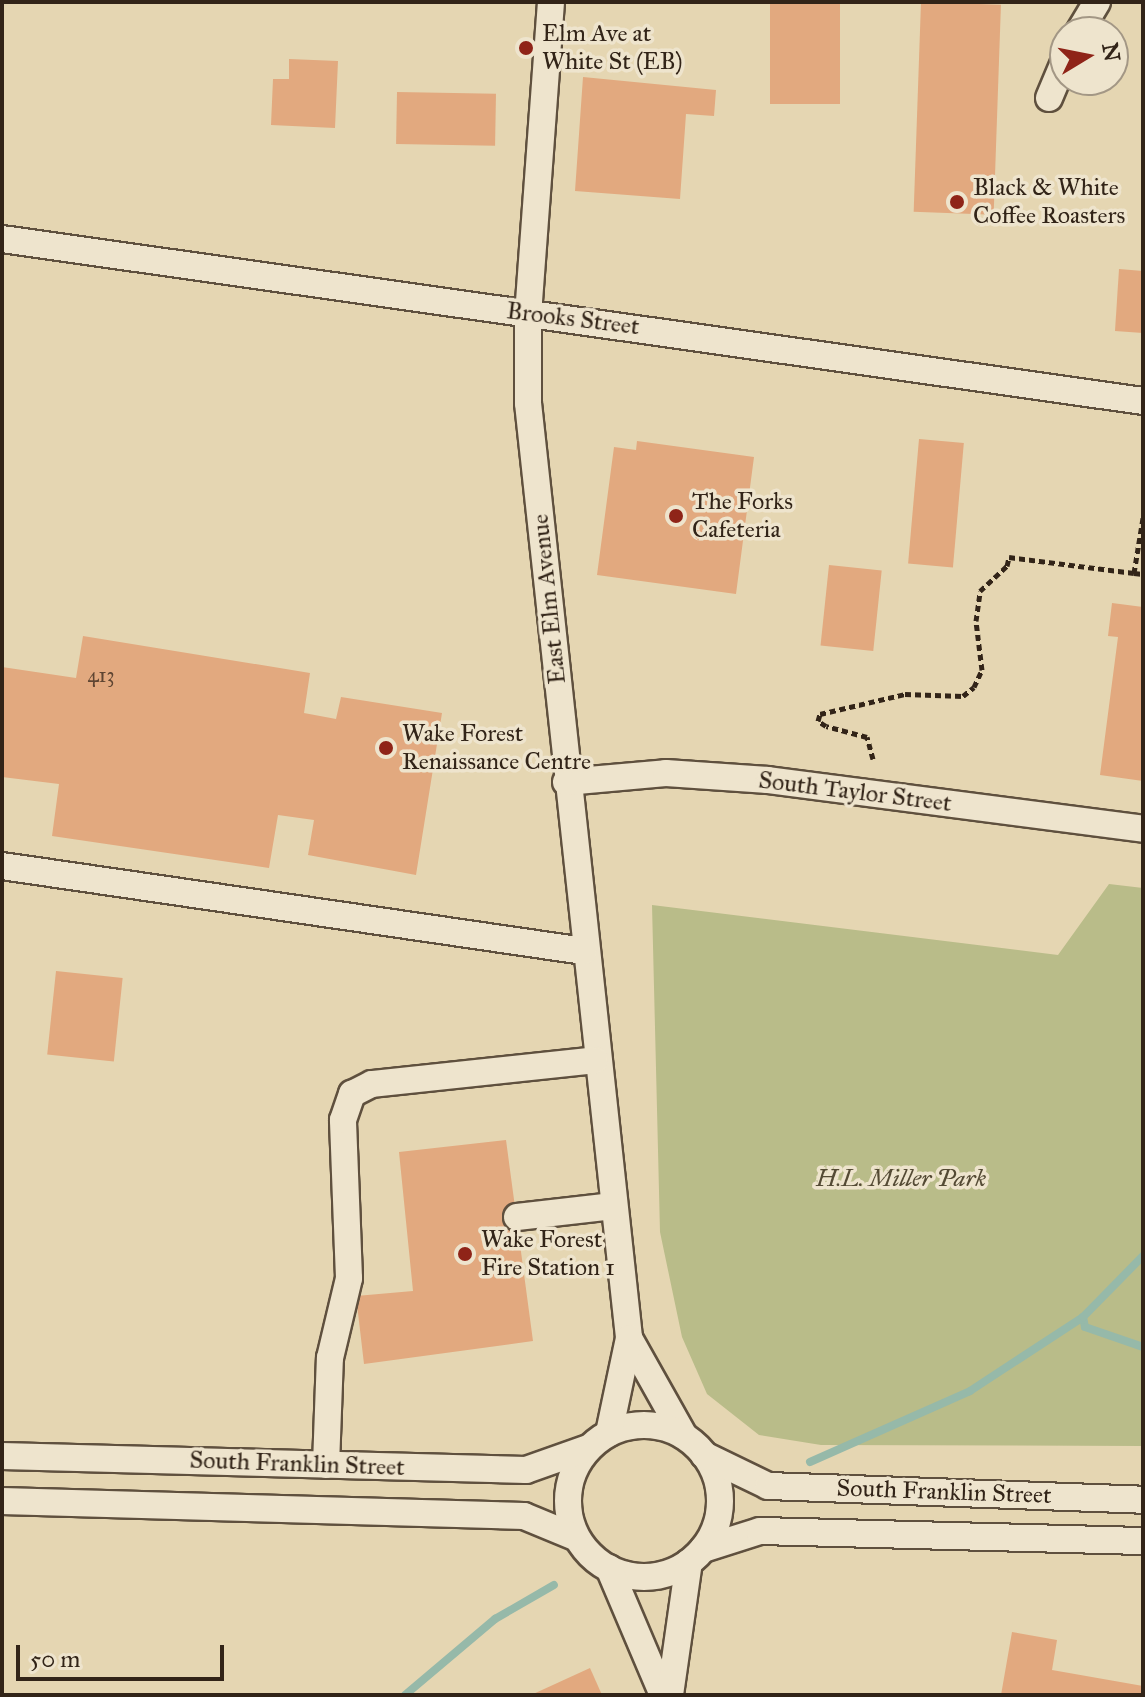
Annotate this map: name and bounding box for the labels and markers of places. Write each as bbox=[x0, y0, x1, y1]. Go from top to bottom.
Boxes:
place label: Elm Ave at White St (EB) bbox=[542, 20, 682, 76]
marker: Elm Ave at White St (EB) bbox=[517, 39, 535, 57]
place label: Black & White Coffee Roasters bbox=[973, 174, 1125, 230]
marker: Black & White Coffee Roasters bbox=[948, 193, 966, 211]
place label: The Forks Cafeteria bbox=[692, 488, 793, 544]
marker: The Forks Cafeteria bbox=[667, 507, 685, 525]
place label: Wake Forest Renaissance Centre bbox=[402, 720, 591, 776]
marker: Wake Forest Renaissance Centre bbox=[377, 739, 395, 757]
place label: Wake Forest Fire Station 1 bbox=[481, 1226, 615, 1282]
marker: Wake Forest Fire Station 1 bbox=[456, 1245, 474, 1263]

